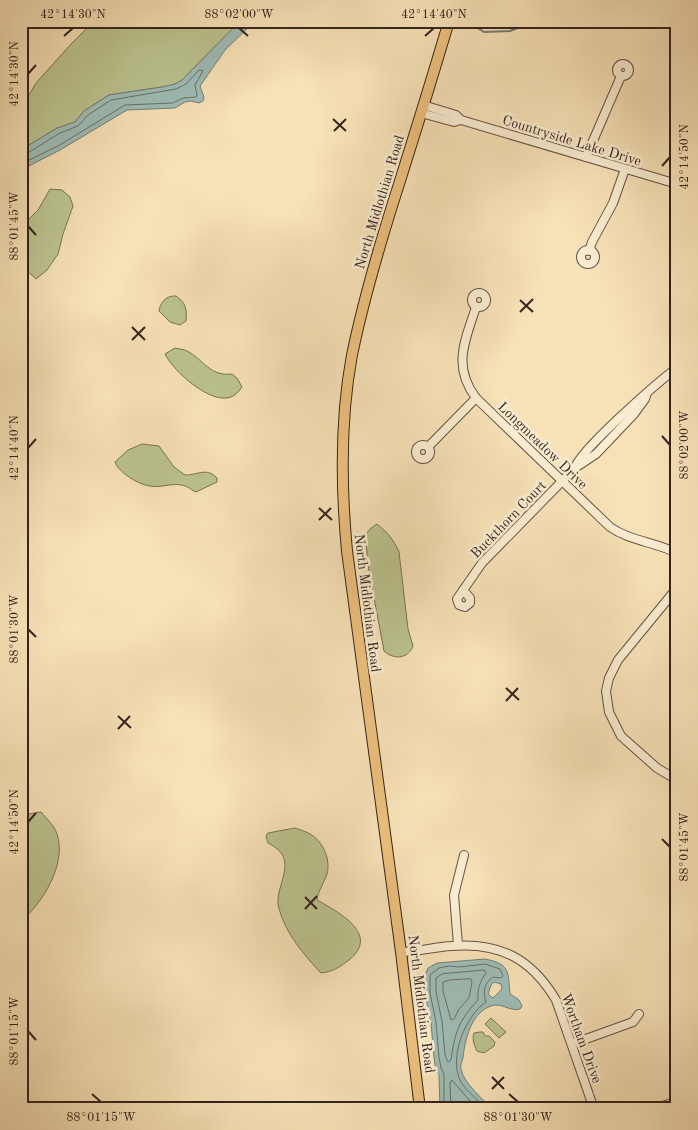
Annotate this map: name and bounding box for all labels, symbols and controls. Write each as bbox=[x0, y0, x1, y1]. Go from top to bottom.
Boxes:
text: 42°14'30"N bbox=[40, 9, 106, 21]
text: 88°02'00"W bbox=[204, 9, 274, 21]
text: 42°14'40"N bbox=[401, 9, 467, 21]
text: 42°14'30"N bbox=[9, 41, 21, 107]
street label: Countryside Lake Drive bbox=[501, 113, 643, 169]
text: 42°14'50"N bbox=[678, 124, 691, 190]
street label: North Midlothian Road bbox=[353, 134, 407, 271]
text: 88°01'45"W bbox=[8, 191, 21, 261]
street label: Longmeadow Drive bbox=[495, 400, 590, 492]
text: 88°02'00"W bbox=[679, 410, 691, 480]
text: 42°14'40"N bbox=[9, 415, 21, 481]
street label: Buckthorn Court bbox=[468, 478, 549, 561]
street label: North Midlothian Road bbox=[352, 533, 382, 673]
text: 88°01'30"W bbox=[9, 594, 21, 664]
text: 42°14'50"N bbox=[8, 789, 21, 855]
text: 88°01'45"W bbox=[678, 812, 691, 882]
street label: North Midlothian Road bbox=[406, 934, 436, 1074]
street label: Wortham Drive bbox=[558, 992, 604, 1085]
text: 88°01'15"W bbox=[8, 996, 21, 1066]
text: 88°01'15"W bbox=[66, 1111, 136, 1124]
text: 88°01'30"W bbox=[483, 1112, 553, 1124]

